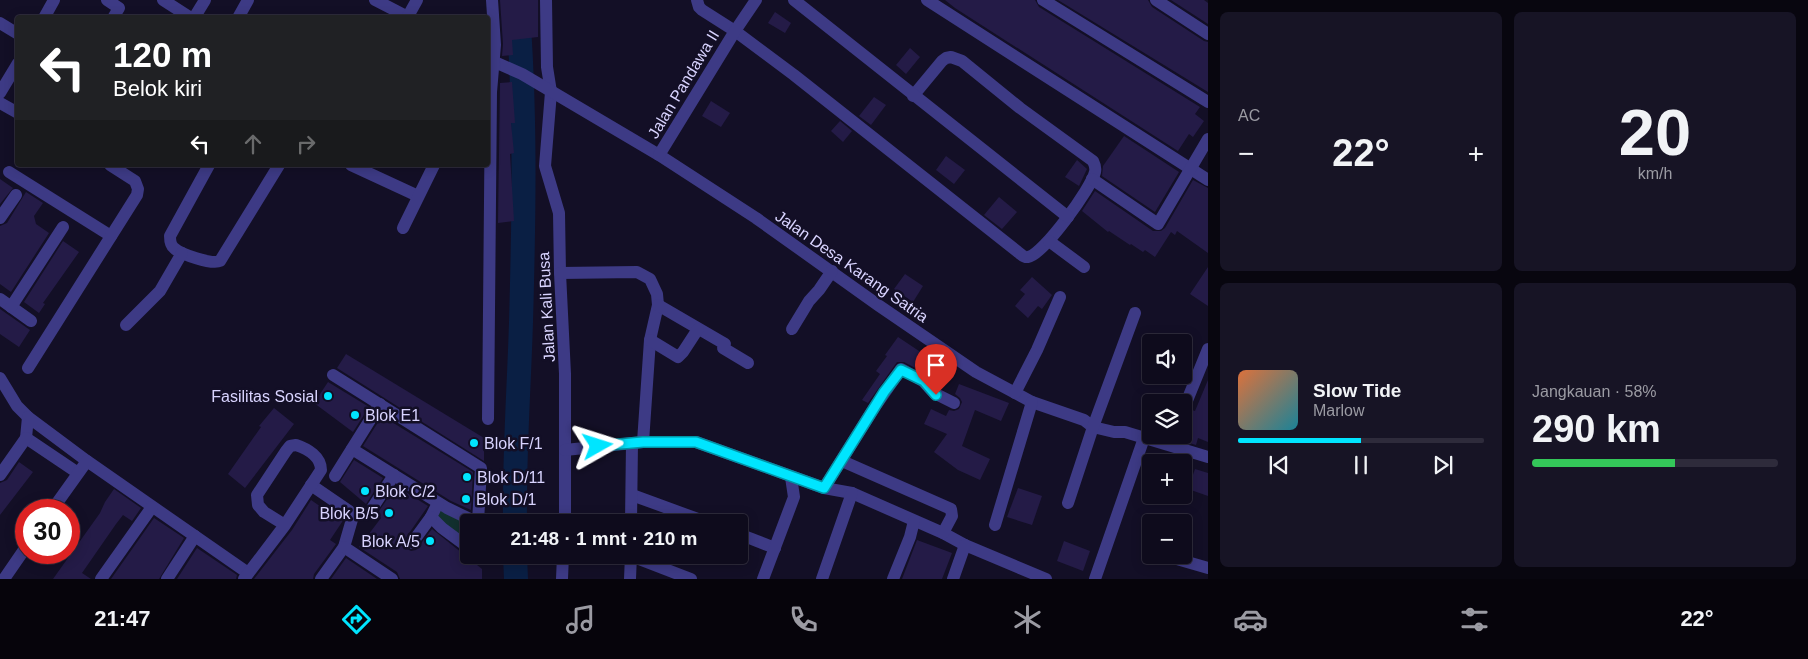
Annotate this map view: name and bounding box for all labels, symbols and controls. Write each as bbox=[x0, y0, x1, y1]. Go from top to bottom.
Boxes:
street label: Jalan Pandawa II bbox=[645, 27, 722, 141]
icon: left bbox=[30, 35, 95, 100]
text: 120 m bbox=[113, 35, 212, 74]
text: Belok kiri bbox=[113, 76, 202, 101]
text: 20 bbox=[1619, 96, 1691, 169]
text: AC bbox=[1238, 107, 1260, 124]
icon: left bbox=[186, 130, 214, 158]
icon: ahead bbox=[239, 130, 267, 158]
icon: right bbox=[292, 130, 320, 158]
text: 22° bbox=[1332, 132, 1390, 174]
text: − bbox=[1238, 138, 1254, 169]
text: + bbox=[1468, 138, 1484, 169]
text: km/h bbox=[1638, 165, 1672, 182]
street label: Jalan Desa Karang Satria bbox=[772, 207, 931, 326]
street label: Jalan Kali Busa bbox=[535, 251, 558, 362]
map controls bbox=[1142, 334, 1192, 564]
button: sound bbox=[1142, 334, 1192, 384]
pin bbox=[915, 344, 957, 395]
icon: arrive bbox=[922, 351, 950, 379]
text: Slow Tide bbox=[1313, 380, 1401, 401]
text: Jangkauan · 58% bbox=[1532, 383, 1657, 400]
place label: Fasilitas Sosial bbox=[211, 388, 318, 405]
marker: Fasilitas Sosial bbox=[322, 390, 334, 402]
button: layers bbox=[1142, 394, 1192, 444]
text: Marlow bbox=[1313, 402, 1365, 419]
place label: Blok E1 bbox=[365, 407, 420, 424]
text: 290 km bbox=[1532, 408, 1661, 450]
marker: Blok E1 bbox=[349, 409, 361, 421]
position arrow bbox=[571, 419, 623, 471]
place label: Blok F/1 bbox=[484, 435, 543, 452]
marker: Blok F/1 bbox=[468, 437, 480, 449]
icon: previous bbox=[1265, 451, 1293, 479]
icon: pause bbox=[1347, 451, 1375, 479]
icon: next bbox=[1429, 451, 1457, 479]
button: + bbox=[1142, 454, 1192, 504]
place label: Blok D/11 bbox=[477, 469, 545, 486]
marker: Blok D/11 bbox=[461, 471, 473, 483]
place label: Blok C/2 bbox=[375, 483, 436, 500]
marker: Blok C/2 bbox=[359, 485, 371, 497]
place label: Blok D/1 bbox=[476, 491, 537, 508]
marker: Blok D/1 bbox=[460, 493, 472, 505]
speed limit sign: 30 bbox=[15, 499, 80, 564]
place label: Blok B/5 bbox=[319, 505, 379, 522]
marker: Blok B/5 bbox=[383, 507, 395, 519]
button: − bbox=[1142, 514, 1192, 564]
text: 21:48 · 1 mnt · 210 m bbox=[511, 528, 697, 549]
place label: Blok A/5 bbox=[361, 533, 420, 550]
marker: Blok A/5 bbox=[424, 535, 436, 547]
icon: directions bbox=[339, 602, 374, 637]
icon: music bbox=[563, 602, 598, 637]
icon: phone bbox=[786, 602, 821, 637]
icon: climate bbox=[1010, 602, 1045, 637]
icon: car bbox=[1233, 602, 1268, 637]
icon: filters bbox=[1457, 602, 1492, 637]
text: 21:47 bbox=[94, 606, 151, 631]
text: 22° bbox=[1680, 606, 1714, 631]

